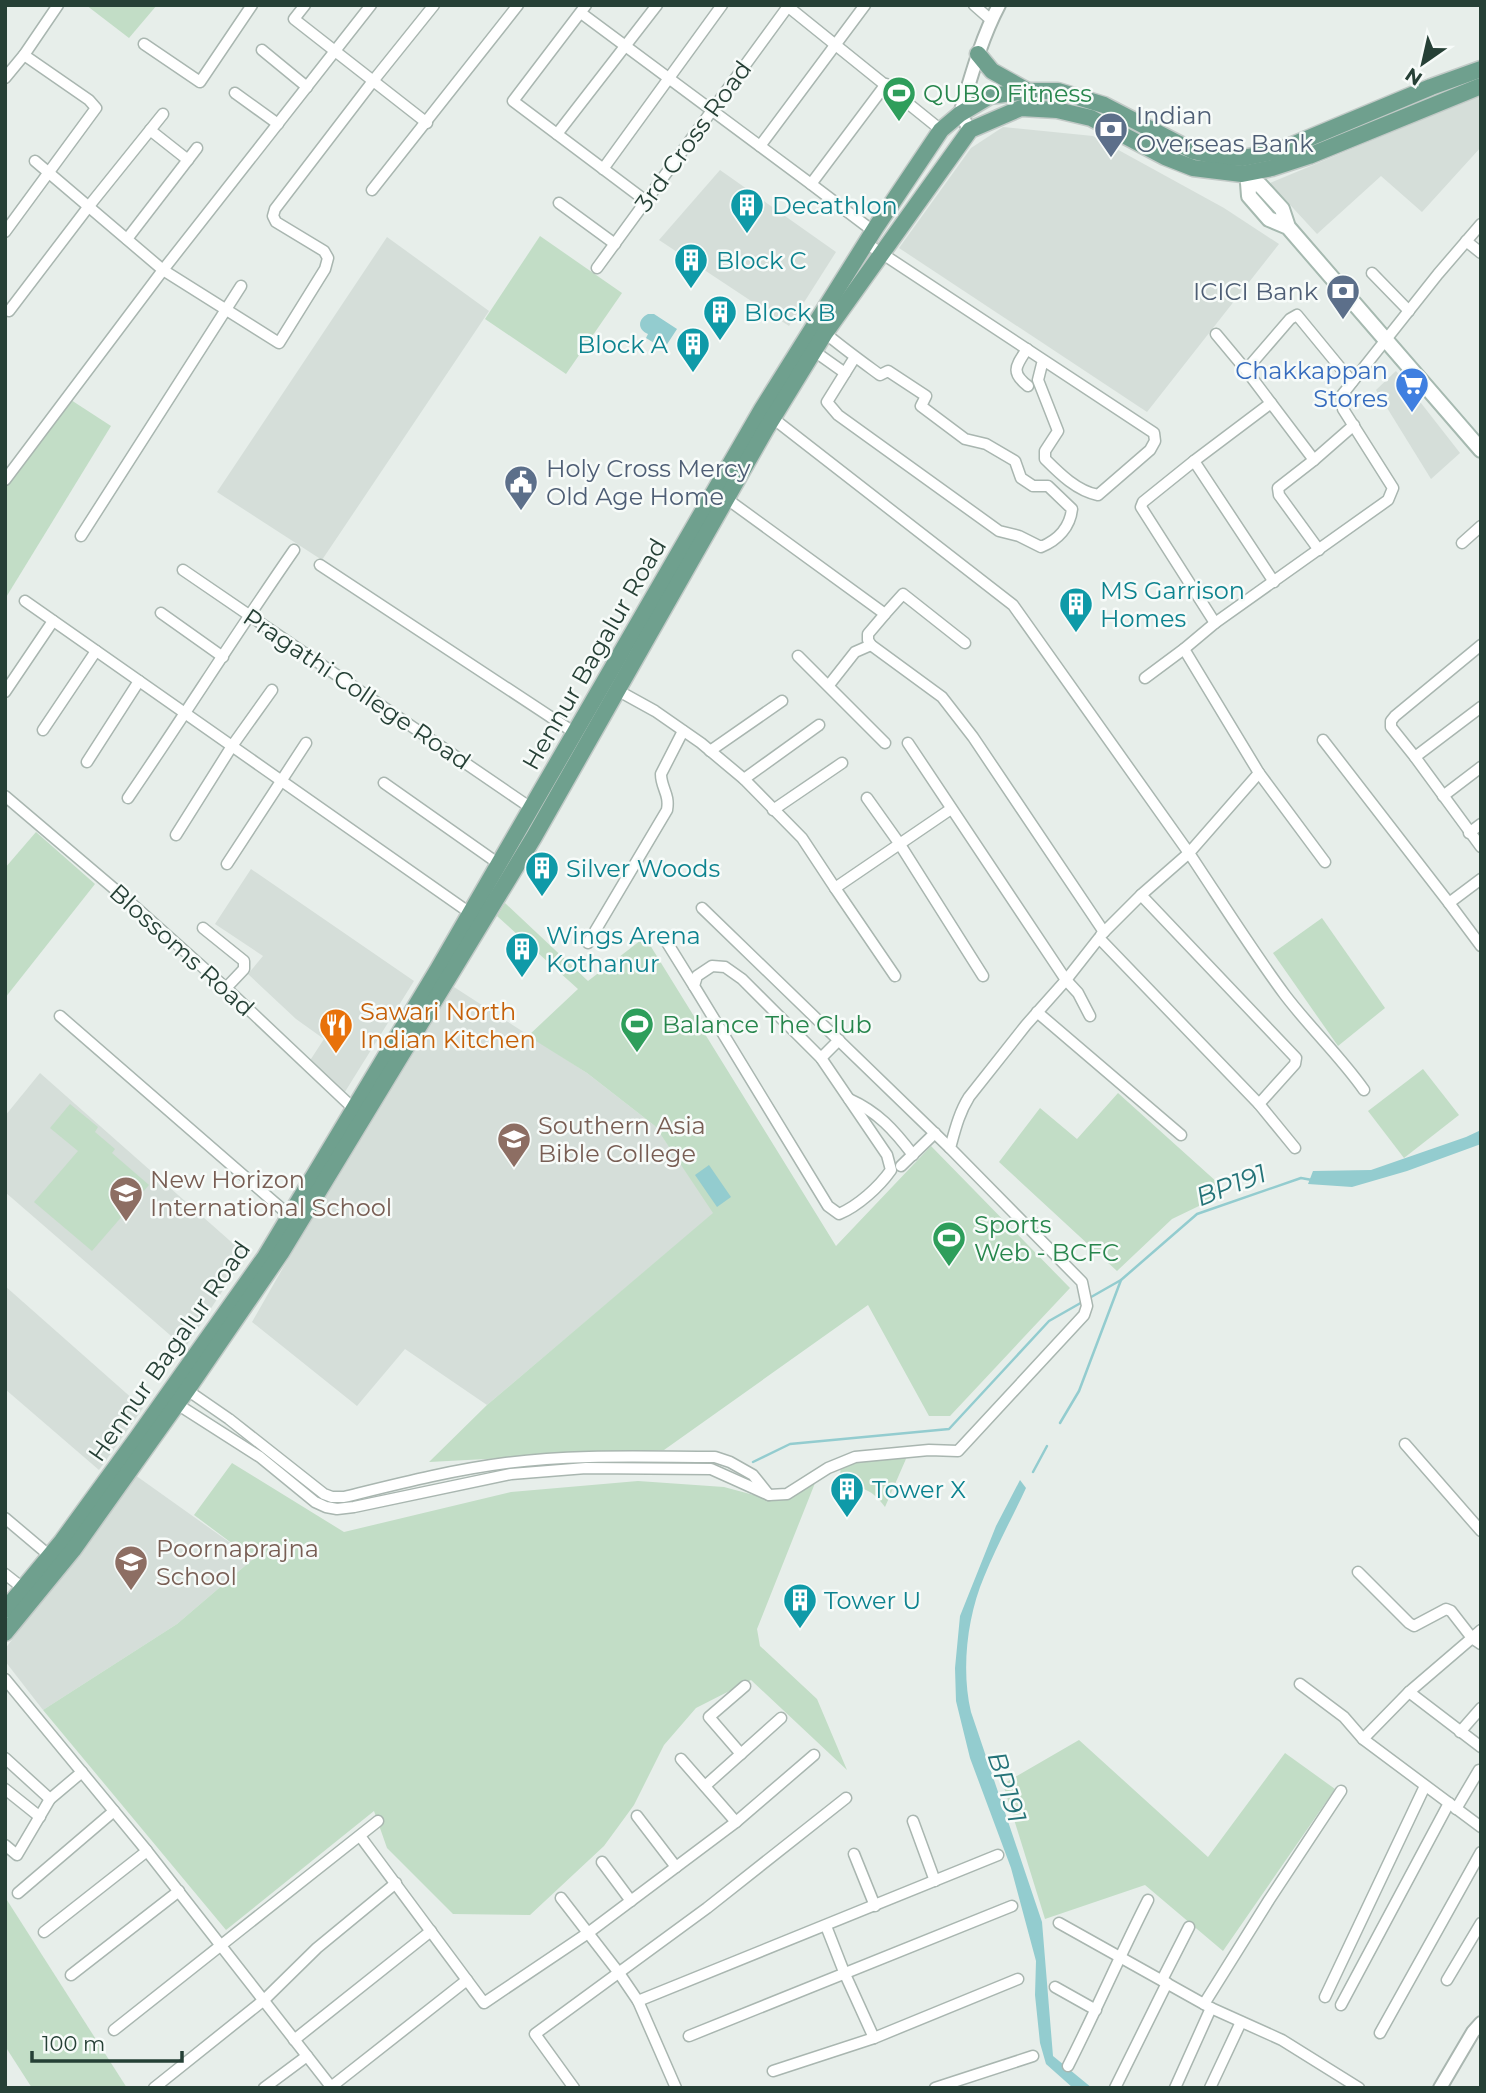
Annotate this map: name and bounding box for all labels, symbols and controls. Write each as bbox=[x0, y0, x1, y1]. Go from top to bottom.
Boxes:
north arrow bbox=[1388, 28, 1458, 98]
street label: 3rd Cross Road bbox=[629, 55, 757, 217]
text: N bbox=[1401, 63, 1427, 91]
sports icon: QUBO Fitness bbox=[880, 74, 918, 123]
place label: QUBO Fitness bbox=[923, 79, 1092, 108]
place label: Indian Overseas Bank bbox=[1136, 101, 1314, 158]
bank icon: Indian Overseas Bank bbox=[1092, 110, 1130, 159]
building icon: Decathlon bbox=[728, 186, 766, 235]
place label: Decathlon bbox=[772, 191, 898, 220]
building icon: Block C bbox=[672, 241, 710, 290]
place label: Block C bbox=[716, 246, 807, 275]
bank icon: ICICI Bank bbox=[1324, 272, 1362, 321]
place label: ICICI Bank bbox=[1193, 277, 1319, 306]
building icon: Block B bbox=[701, 293, 739, 342]
place label: Block B bbox=[744, 298, 836, 327]
building icon: Block A bbox=[674, 325, 712, 374]
place label: Block A bbox=[577, 330, 669, 359]
place label: Chakkappan Stores bbox=[1235, 356, 1388, 413]
supermarket icon: Chakkappan Stores bbox=[1393, 365, 1431, 414]
place label: Holy Cross Mercy Old Age Home bbox=[546, 454, 750, 511]
public building icon: Holy Cross Mercy Old Age Home bbox=[502, 463, 540, 512]
street label: Hennur Bagalur Road bbox=[516, 533, 672, 775]
place label: MS Garrison Homes bbox=[1100, 576, 1245, 633]
building icon: MS Garrison Homes bbox=[1057, 585, 1095, 634]
street label: Pragathi College Road bbox=[238, 602, 476, 776]
building icon: Silver Woods bbox=[523, 849, 561, 898]
place label: Silver Woods bbox=[566, 854, 720, 883]
street label: Blossoms Road bbox=[104, 878, 260, 1022]
place label: Wings Arena Kothanur bbox=[546, 921, 701, 978]
building icon: Wings Arena Kothanur bbox=[503, 930, 541, 979]
place label: Sawari North Indian Kitchen bbox=[360, 997, 536, 1054]
sports icon: Balance The Club bbox=[618, 1005, 656, 1054]
restaurant icon: Sawari North Indian Kitchen bbox=[317, 1006, 355, 1055]
place label: Balance The Club bbox=[662, 1010, 872, 1039]
place label: Southern Asia Bible College bbox=[538, 1111, 706, 1168]
school or university icon: Southern Asia Bible College bbox=[495, 1120, 533, 1169]
water label: BP191 bbox=[1191, 1157, 1271, 1213]
place label: New Horizon International School bbox=[150, 1165, 392, 1222]
school or university icon: New Horizon International School bbox=[107, 1174, 145, 1223]
place label: Sports Web - BCFC bbox=[974, 1210, 1119, 1267]
sports icon: Sports Web - BCFC bbox=[930, 1219, 968, 1268]
street label: Hennur Bagalur Road bbox=[82, 1235, 256, 1467]
building icon: Tower X bbox=[828, 1470, 866, 1519]
place label: Tower X bbox=[872, 1475, 966, 1504]
place label: Poornaprajna School bbox=[156, 1534, 319, 1591]
school or university icon: Poornaprajna School bbox=[112, 1543, 150, 1592]
building icon: Tower U bbox=[781, 1581, 819, 1630]
place label: Tower U bbox=[824, 1586, 921, 1615]
water label: BP191 bbox=[981, 1747, 1033, 1827]
scale bar bbox=[32, 2020, 182, 2064]
text: 100 m bbox=[42, 2031, 105, 2056]

